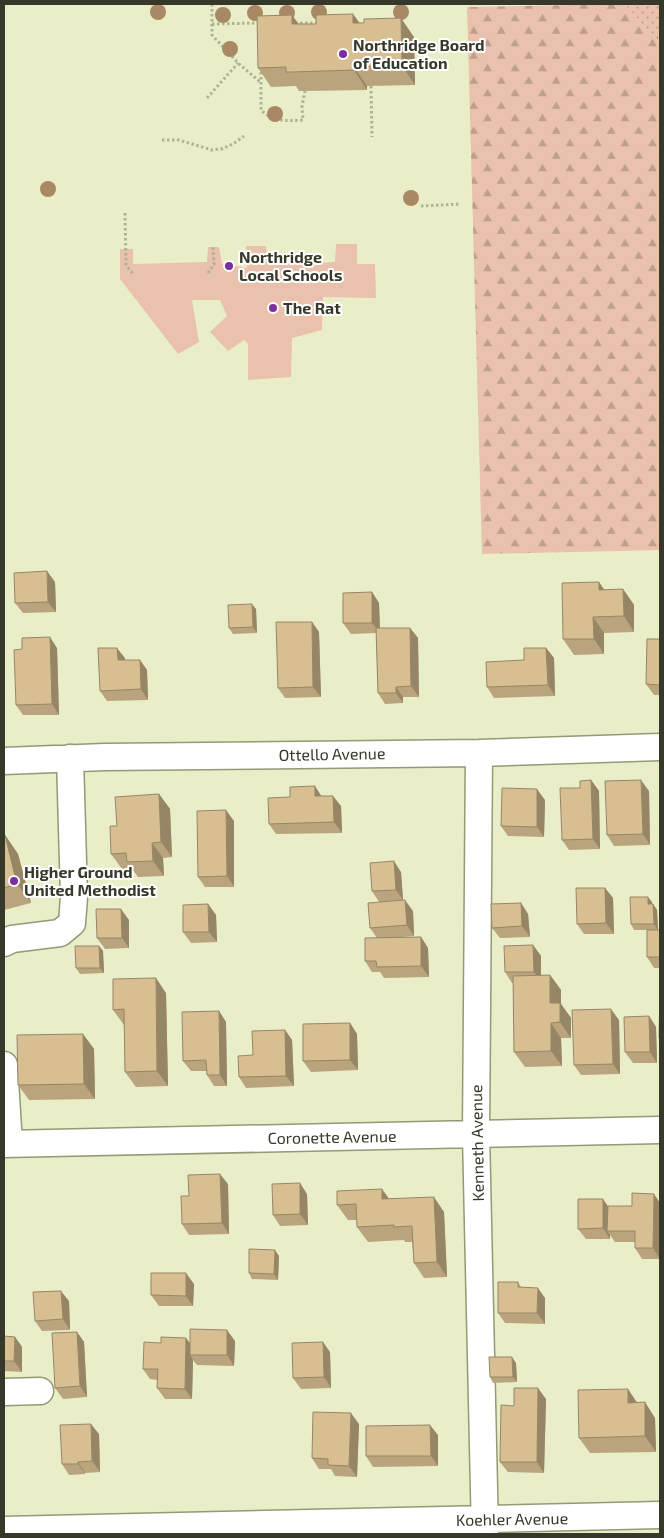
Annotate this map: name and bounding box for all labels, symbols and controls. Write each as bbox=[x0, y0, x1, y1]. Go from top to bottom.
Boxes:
place label: Northridge Board of Education bbox=[353, 35, 485, 72]
marker: Northridge Board of Education bbox=[337, 48, 349, 60]
place label: Northridge Local Schools bbox=[239, 247, 342, 284]
marker: Northridge Local Schools bbox=[223, 260, 235, 272]
place label: The Rat bbox=[283, 298, 341, 317]
marker: The Rat bbox=[267, 302, 279, 314]
street label: Ottello Avenue bbox=[278, 743, 386, 764]
place label: Higher Ground United Methodist bbox=[24, 862, 156, 899]
marker: Higher Ground United Methodist bbox=[8, 875, 20, 887]
street label: Kenneth Avenue bbox=[466, 1084, 487, 1202]
street label: Coronette Avenue bbox=[267, 1126, 397, 1147]
street label: Koehler Avenue bbox=[456, 1508, 568, 1529]

